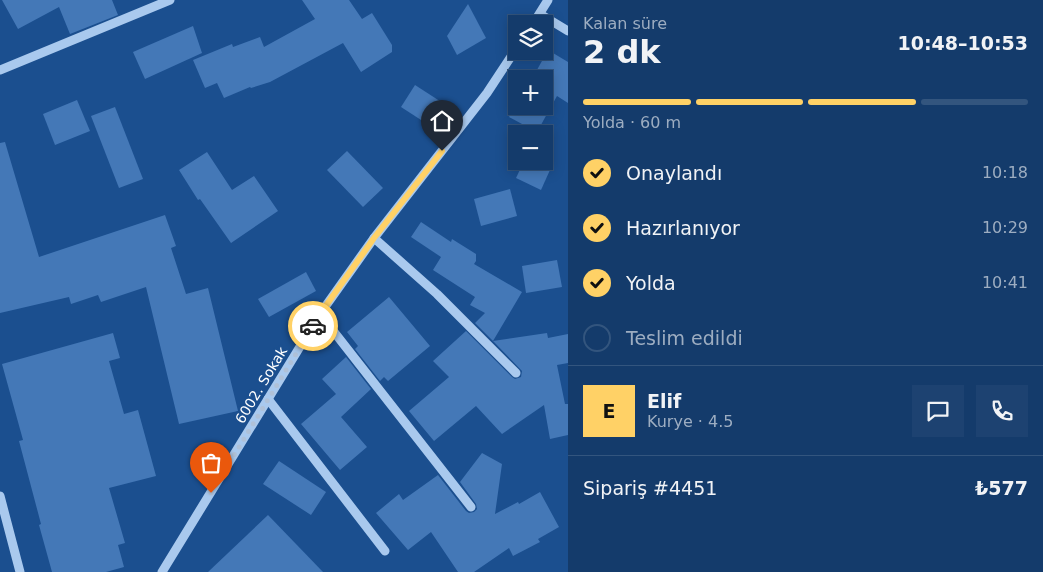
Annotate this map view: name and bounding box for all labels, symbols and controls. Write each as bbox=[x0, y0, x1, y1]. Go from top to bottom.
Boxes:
text: Kalan süre bbox=[583, 14, 667, 33]
map controls bbox=[508, 15, 553, 170]
button: layers bbox=[508, 15, 553, 60]
text: 10:48–10:53 bbox=[898, 32, 1028, 54]
text: 2 dk bbox=[583, 33, 661, 71]
button: + bbox=[508, 70, 553, 115]
pin bbox=[421, 100, 463, 151]
icon: home bbox=[428, 107, 456, 135]
text: Yolda · 60 m bbox=[583, 113, 681, 132]
button: − bbox=[508, 125, 553, 170]
icon: check bbox=[583, 159, 611, 187]
text: Onaylandı bbox=[626, 162, 722, 184]
text: 10:18 bbox=[982, 163, 1028, 182]
icon: check bbox=[583, 214, 611, 242]
text: Hazırlanıyor bbox=[626, 217, 740, 239]
text: 10:29 bbox=[982, 218, 1028, 237]
icon: check bbox=[583, 269, 611, 297]
text: Yolda bbox=[626, 272, 676, 294]
text: 10:41 bbox=[982, 273, 1028, 292]
courier bbox=[288, 301, 338, 351]
icon: car bbox=[299, 312, 327, 340]
text: Teslim edildi bbox=[626, 327, 743, 349]
street label: 6002. Sokak bbox=[232, 343, 291, 426]
button: chat bbox=[912, 385, 964, 437]
button: phone bbox=[976, 385, 1028, 437]
text: Elif bbox=[647, 390, 681, 412]
text: E bbox=[603, 400, 615, 422]
text: Kurye · 4.5 bbox=[647, 412, 733, 431]
pin bbox=[190, 442, 232, 493]
icon: bag bbox=[197, 449, 225, 477]
text: Sipariş #4451 bbox=[583, 477, 717, 499]
text: ₺577 bbox=[975, 477, 1028, 499]

